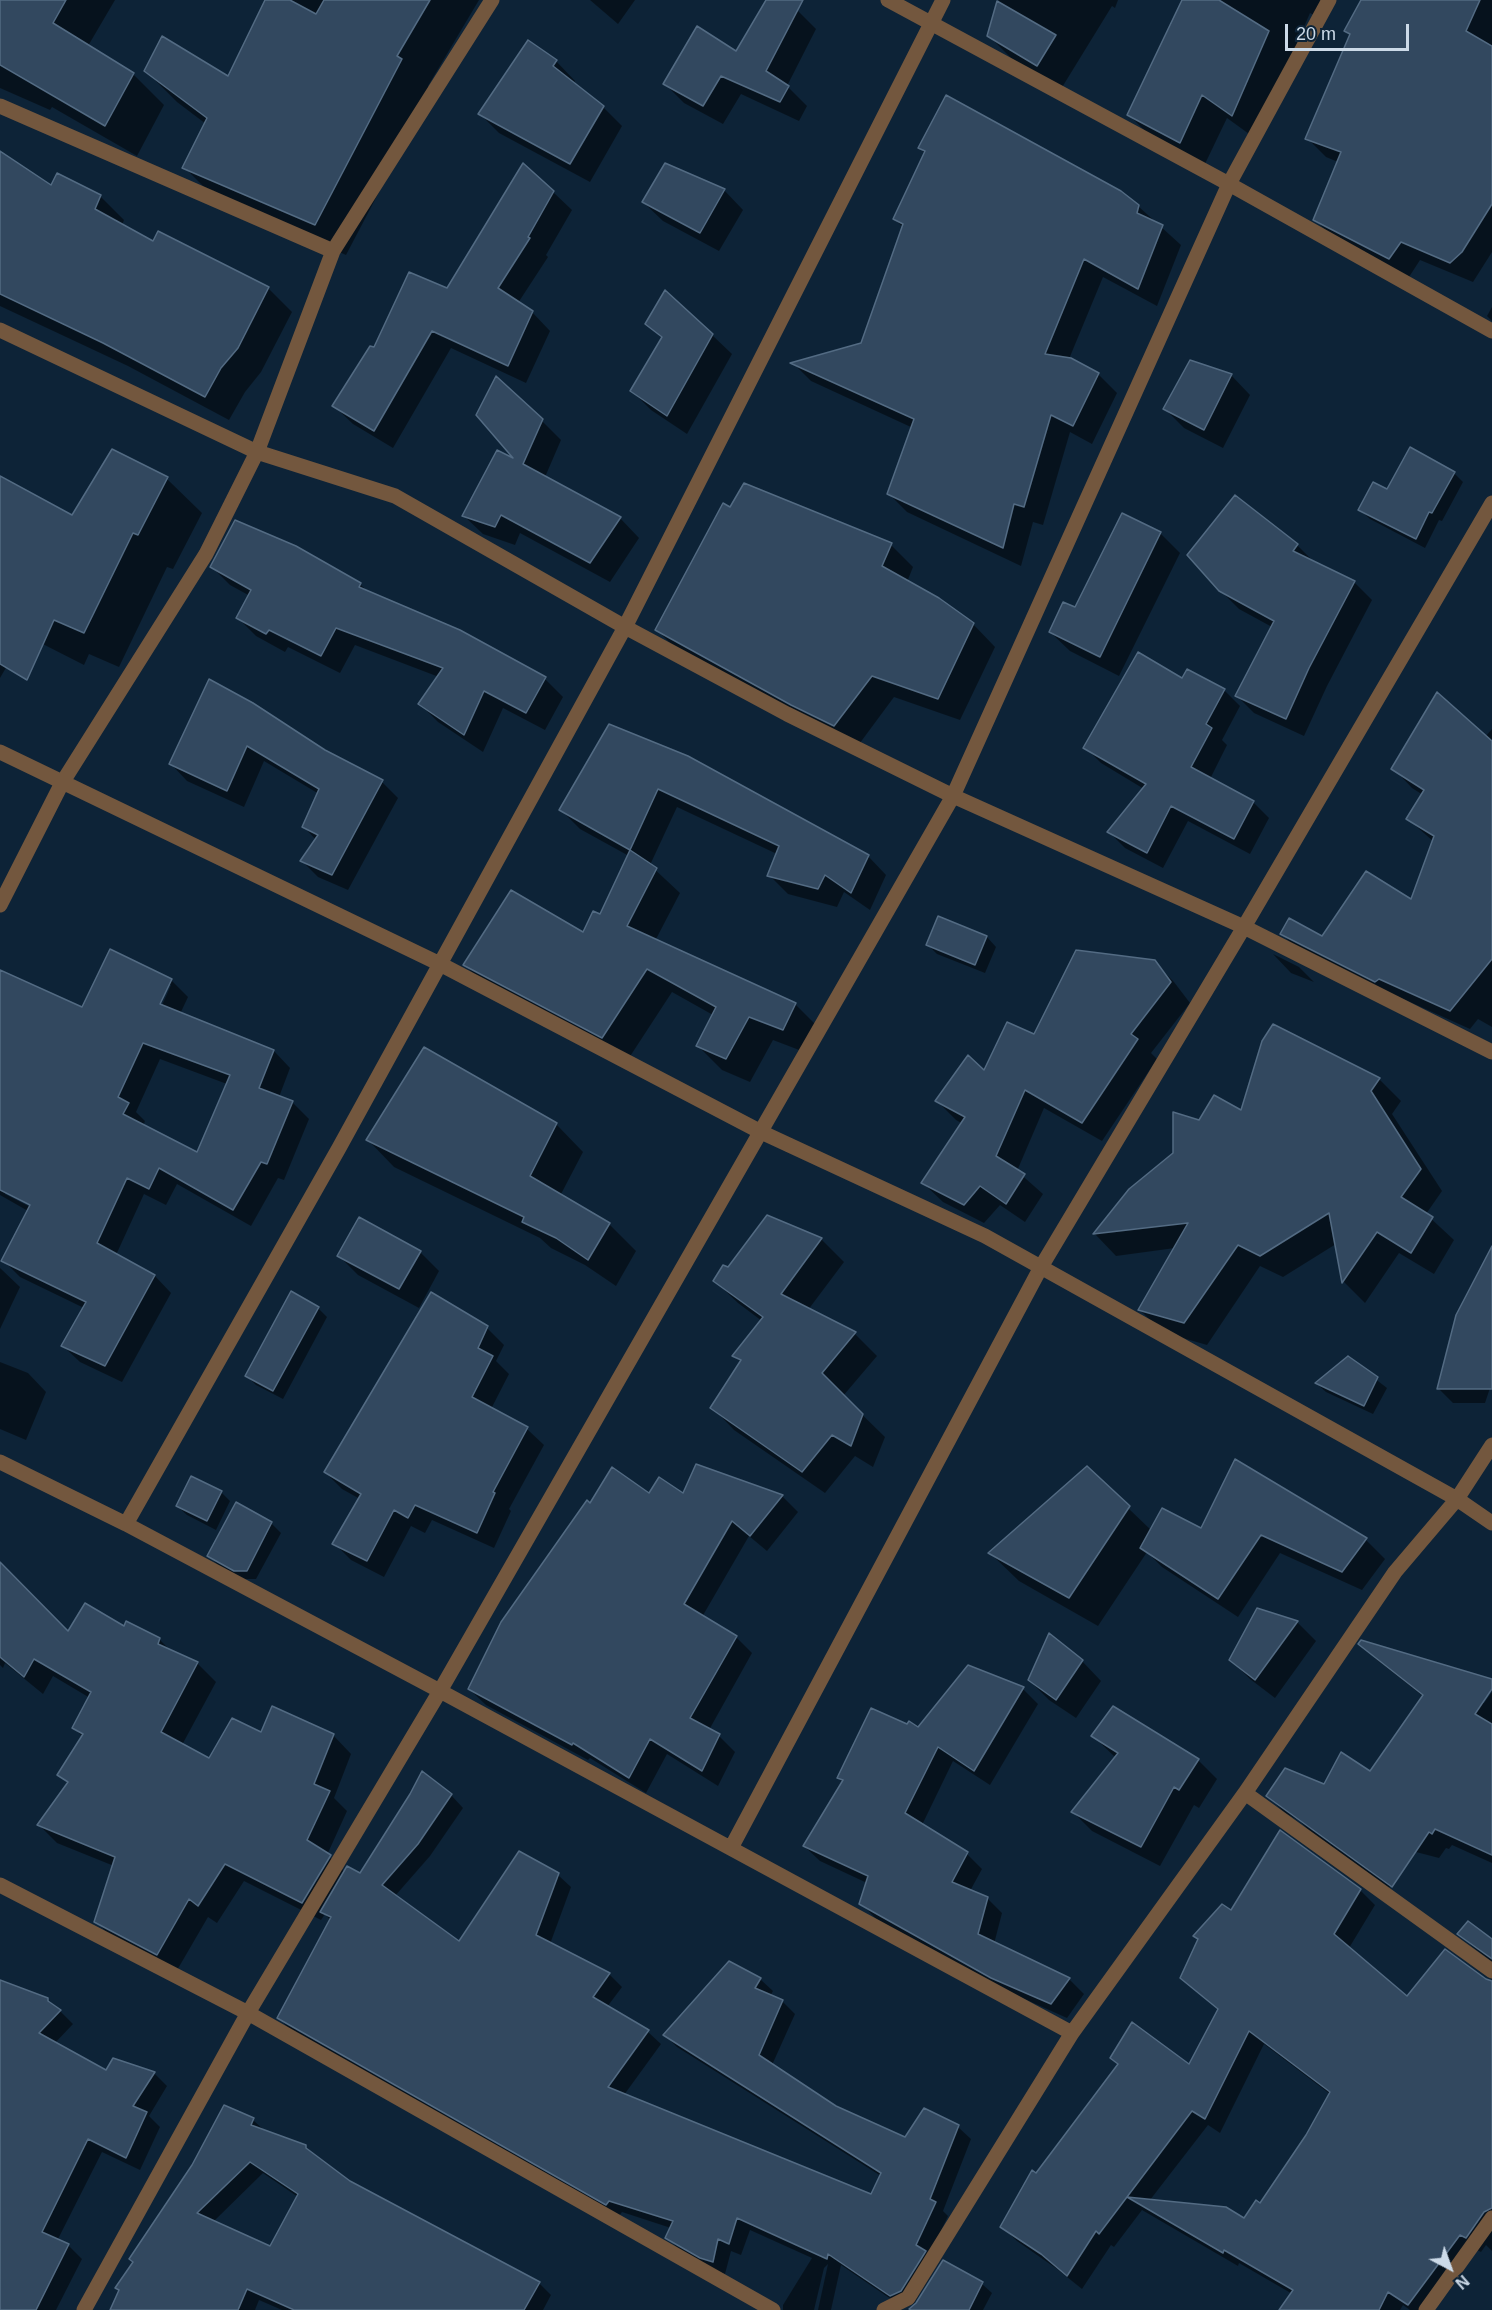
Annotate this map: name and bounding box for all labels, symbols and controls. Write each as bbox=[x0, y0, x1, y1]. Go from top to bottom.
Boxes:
scale bar bbox=[1288, 12, 1412, 50]
text: 20 m bbox=[1296, 24, 1336, 44]
north arrow bbox=[1420, 2238, 1480, 2298]
text: N bbox=[1452, 2272, 1472, 2292]

